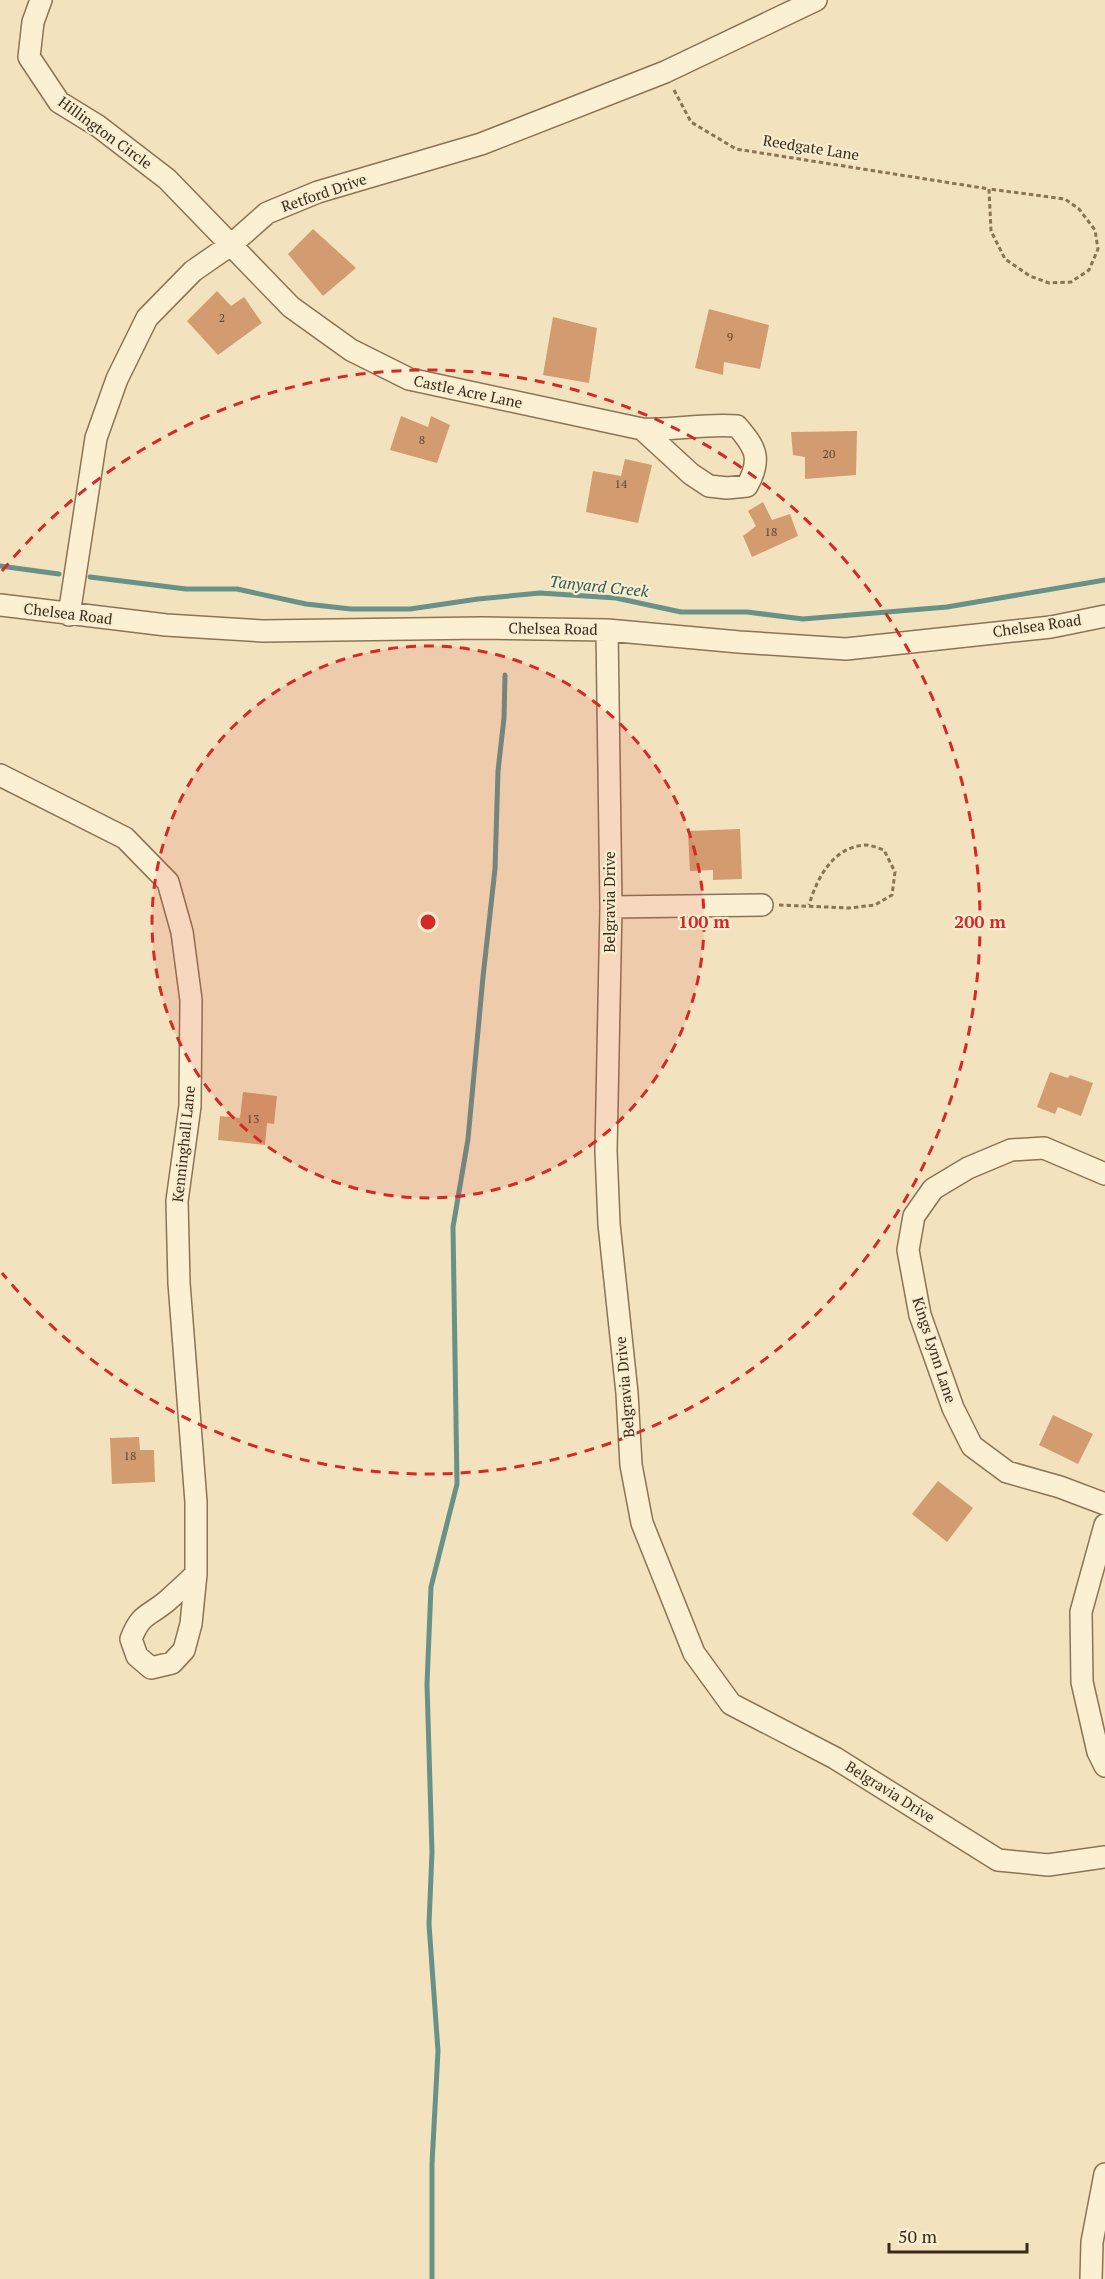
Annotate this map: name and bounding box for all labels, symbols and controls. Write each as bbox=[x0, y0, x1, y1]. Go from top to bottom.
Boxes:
street label: Hillington Circle bbox=[55, 91, 156, 173]
street label: Reedgate Lane bbox=[762, 130, 861, 164]
street label: Retford Drive bbox=[278, 168, 369, 216]
house number: 2 bbox=[219, 310, 225, 325]
house number: 9 bbox=[727, 329, 733, 344]
street label: Castle Acre Lane bbox=[412, 370, 524, 412]
house number: 8 bbox=[419, 432, 425, 447]
house number: 20 bbox=[823, 446, 835, 461]
house number: 14 bbox=[615, 476, 628, 491]
house number: 18 bbox=[765, 524, 777, 539]
water label: Tanyard Creek bbox=[548, 570, 650, 602]
street label: Chelsea Road bbox=[23, 598, 114, 628]
street label: Chelsea Road bbox=[991, 609, 1082, 641]
street label: Chelsea Road bbox=[508, 617, 598, 639]
street label: Belgravia Drive bbox=[599, 851, 619, 953]
text: 100 m bbox=[678, 909, 730, 933]
text: 200 m bbox=[954, 909, 1006, 933]
centre of rings bbox=[418, 912, 438, 932]
street label: Kenninghall Lane bbox=[167, 1085, 199, 1203]
house number: 13 bbox=[247, 1111, 259, 1126]
street label: Kings Lynn Lane bbox=[908, 1294, 961, 1405]
street label: Belgravia Drive bbox=[610, 1336, 638, 1439]
house number: 18 bbox=[124, 1448, 136, 1463]
street label: Belgravia Drive bbox=[842, 1756, 939, 1827]
scale bar bbox=[889, 2216, 1027, 2254]
text: 50 m bbox=[898, 2224, 938, 2248]

